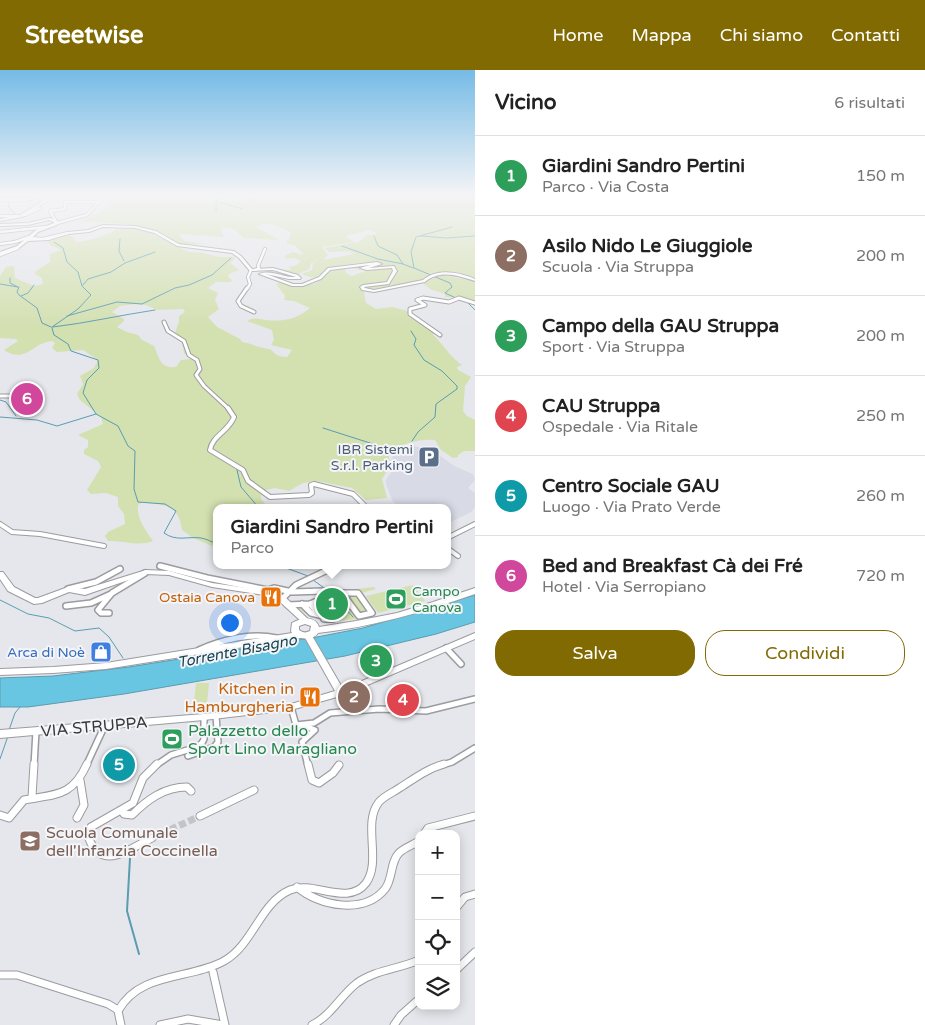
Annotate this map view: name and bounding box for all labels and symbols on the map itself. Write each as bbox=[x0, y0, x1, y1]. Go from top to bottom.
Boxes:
pin: 6 bbox=[11, 380, 43, 418]
place label: IBR Sistemi S.r.l. Parking bbox=[331, 441, 413, 474]
parking icon: IBR Sistemi S.r.l. Parking bbox=[417, 445, 441, 469]
place label: Campo Canova bbox=[412, 583, 462, 616]
restaurant icon: Ostaia Canova bbox=[259, 585, 283, 609]
pin: 1 bbox=[316, 585, 348, 623]
sports icon: Campo Canova bbox=[384, 587, 408, 611]
place label: Ostaia Canova bbox=[159, 589, 255, 606]
your location bbox=[217, 610, 243, 636]
water label: Torrente Bisagno bbox=[176, 630, 299, 671]
shop icon: Arca di Noè bbox=[89, 640, 113, 664]
pin: 3 bbox=[360, 642, 392, 680]
place label: Arca di Noè bbox=[7, 644, 85, 661]
pin: 2 bbox=[338, 678, 370, 716]
place label: Kitchen in Hamburgheria bbox=[185, 679, 294, 717]
pin: 4 bbox=[387, 681, 419, 719]
restaurant icon: Kitchen in Hamburgheria bbox=[298, 685, 322, 709]
street label: VIA STRUPPA bbox=[40, 712, 148, 742]
place label: Palazzetto dello Sport Lino Maragliano bbox=[188, 721, 357, 759]
sports icon: Palazzetto dello Sport Lino Maragliano bbox=[160, 727, 184, 751]
pin: 5 bbox=[103, 746, 135, 784]
place label: Scuola Comunale dell'Infanzia Coccinella bbox=[46, 823, 218, 861]
school or university icon: Scuola Comunale dell'Infanzia Coccinella bbox=[18, 829, 42, 853]

